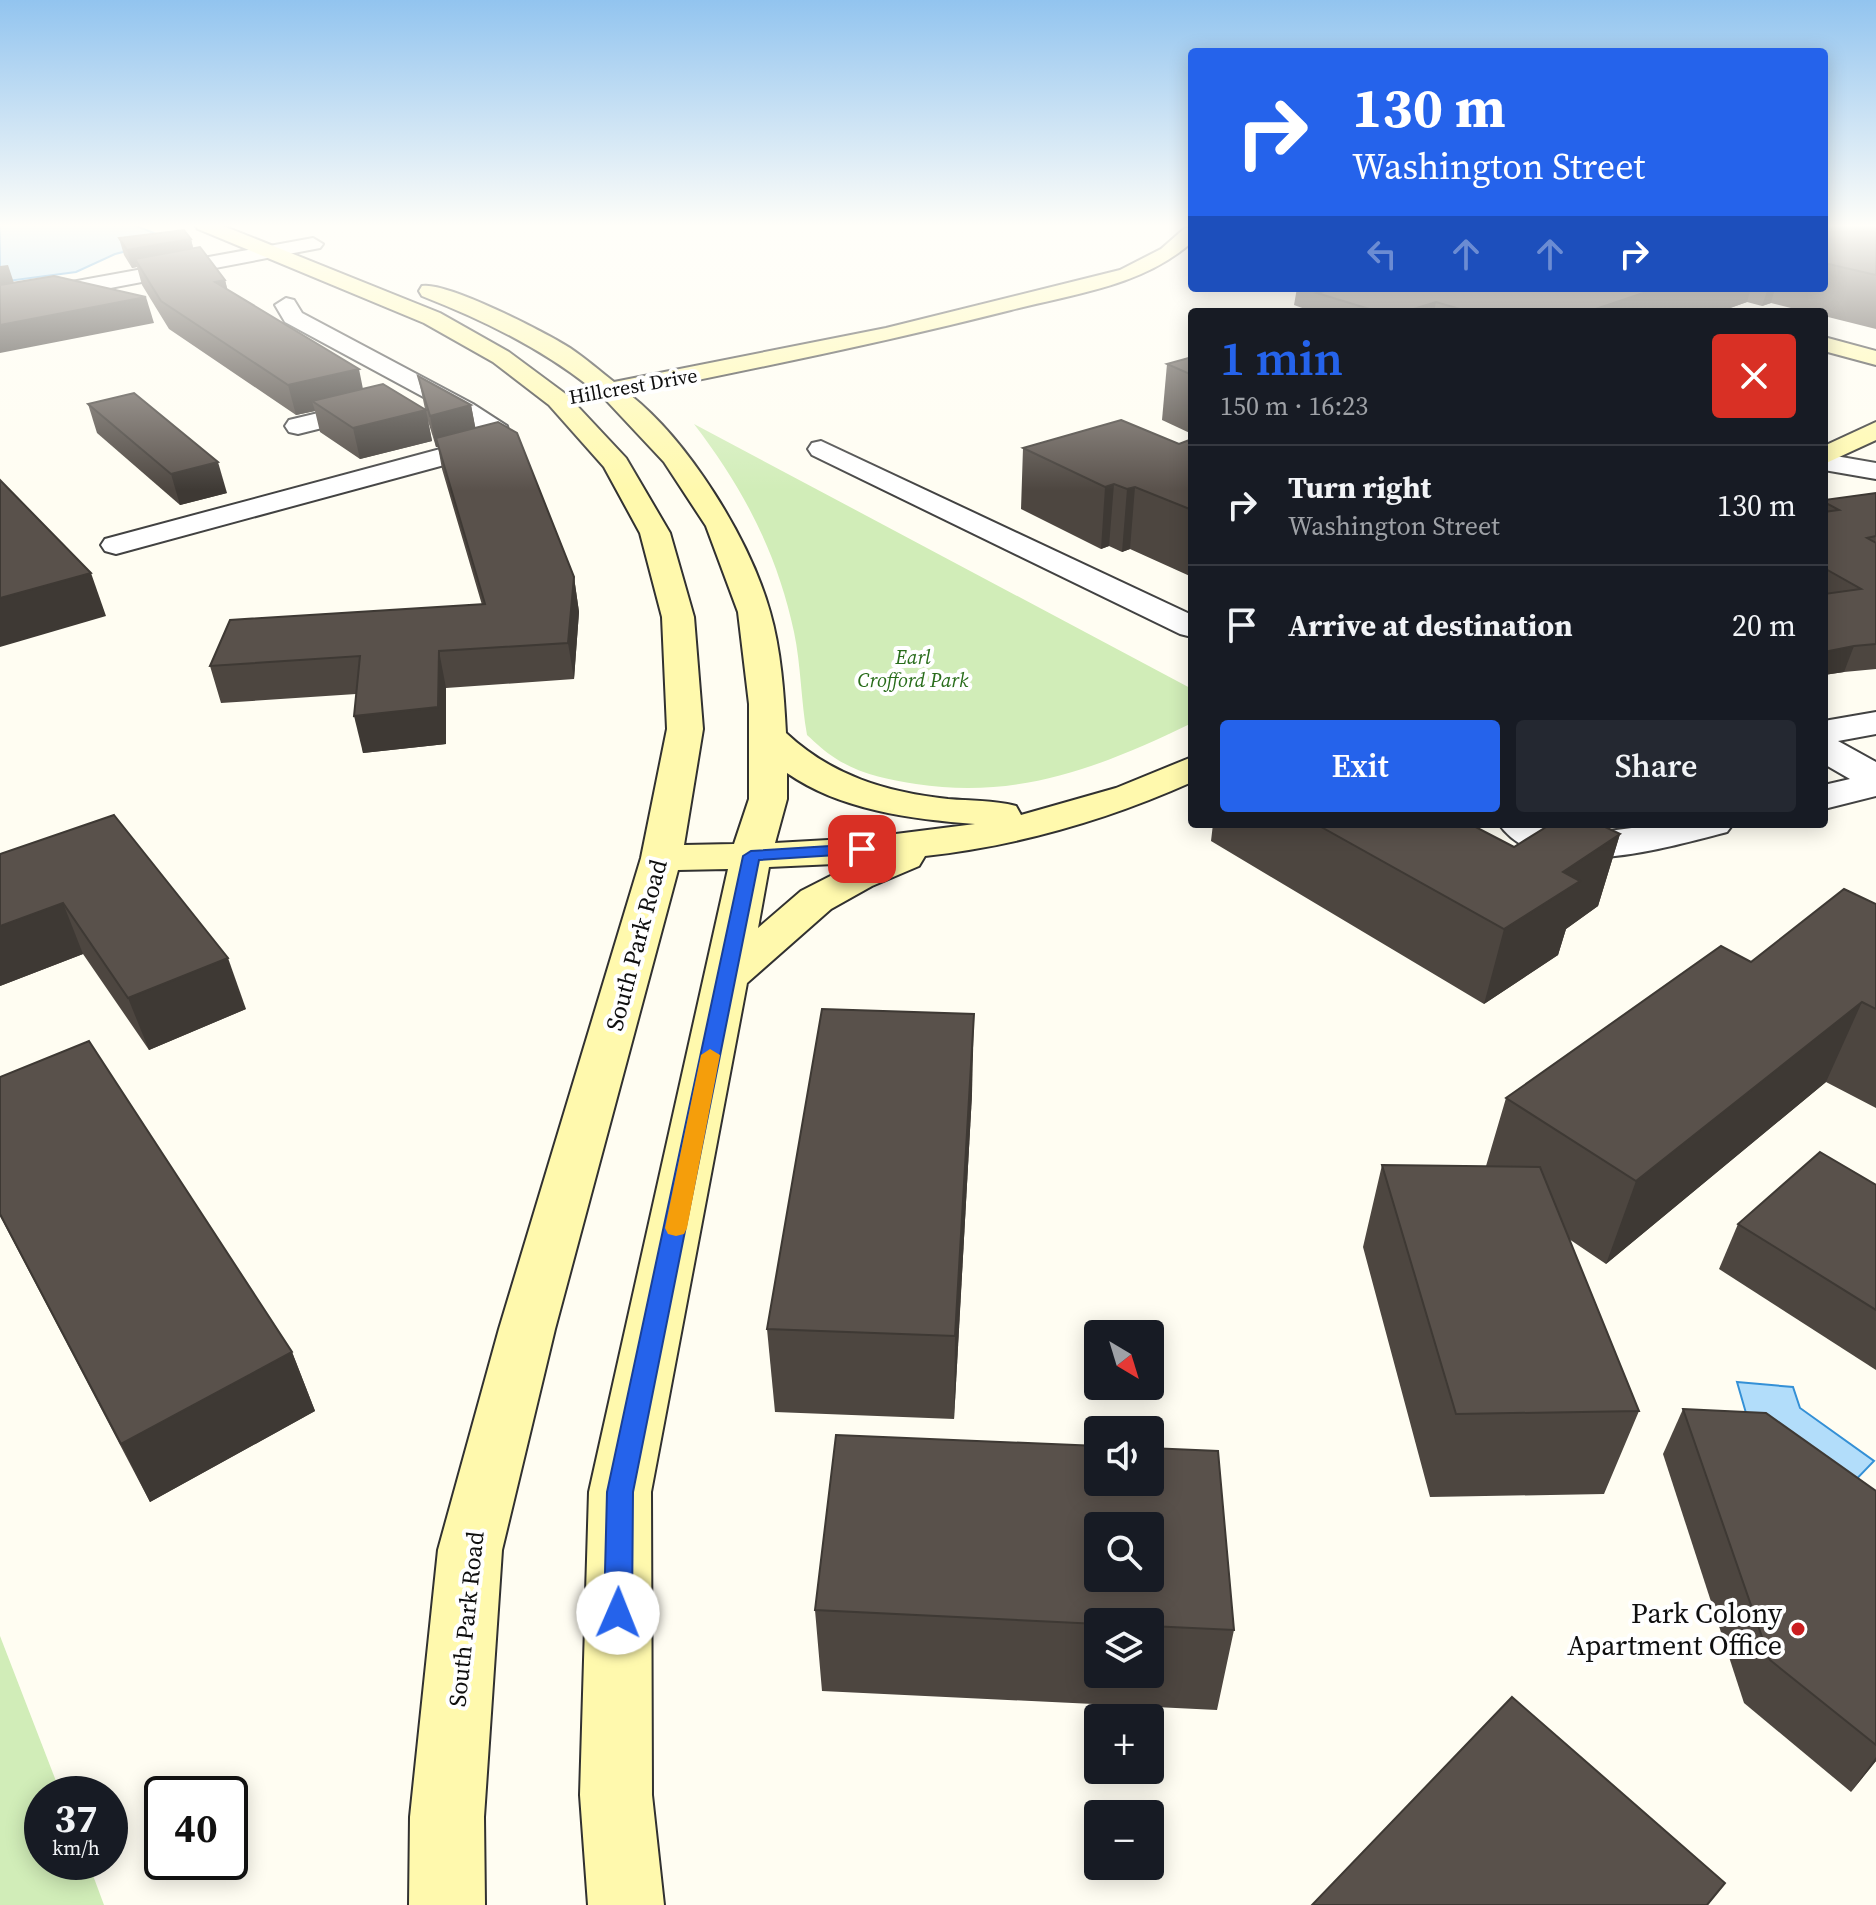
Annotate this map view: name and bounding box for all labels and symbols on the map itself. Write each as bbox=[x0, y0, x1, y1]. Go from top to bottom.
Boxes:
street label: Hillcrest Drive bbox=[567, 361, 699, 411]
park label: Earl Crofford Park bbox=[858, 643, 969, 694]
pin bbox=[828, 815, 896, 883]
street label: South Park Road bbox=[597, 855, 675, 1034]
north arrow bbox=[1084, 1320, 1164, 1400]
street label: South Park Road bbox=[440, 1529, 492, 1708]
position arrow bbox=[576, 1571, 660, 1655]
place label: Park Colony Apartment Office bbox=[1567, 1594, 1783, 1664]
marker: Park Colony Apartment Office bbox=[1789, 1620, 1807, 1638]
speed limit sign: 40 bbox=[144, 1776, 248, 1880]

